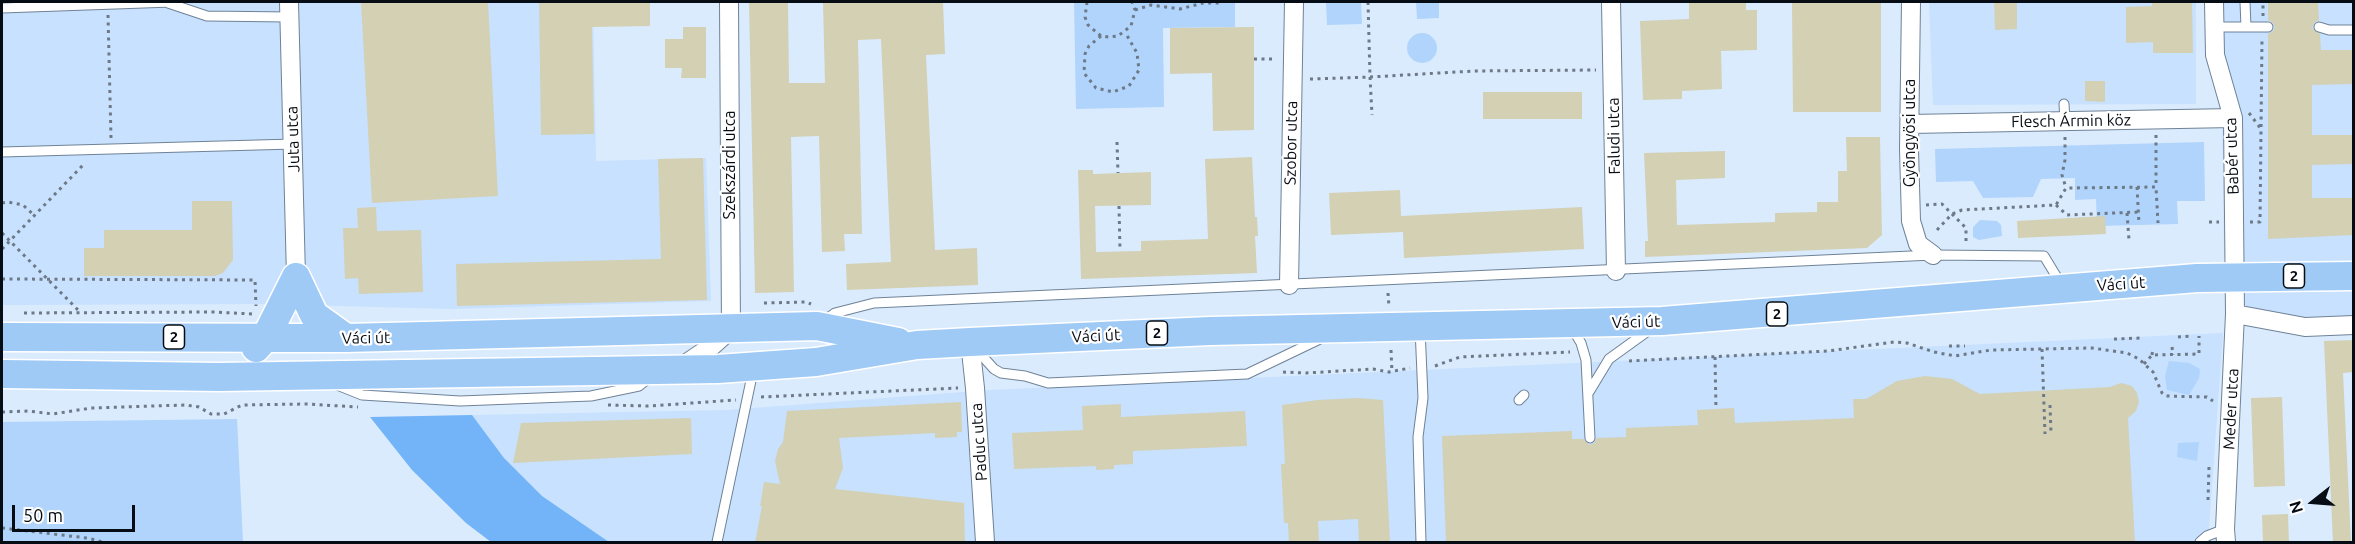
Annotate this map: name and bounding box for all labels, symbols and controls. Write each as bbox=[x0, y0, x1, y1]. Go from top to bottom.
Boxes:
street label: Gyöngyösi utca bbox=[1900, 79, 1920, 187]
street label: Faludi utca bbox=[1604, 97, 1624, 175]
street label: Szobor utca bbox=[1281, 101, 1301, 185]
street label: Juta utca bbox=[282, 106, 304, 172]
street label: Flesch Ármin köz bbox=[2011, 110, 2131, 132]
street label: Szekszárdi utca bbox=[720, 111, 740, 219]
street label: Babér utca bbox=[2221, 117, 2243, 195]
road number: 2 bbox=[2284, 264, 2304, 288]
street label: Váci út bbox=[2096, 273, 2146, 295]
road number: 2 bbox=[1766, 302, 1788, 326]
street label: Váci út bbox=[1611, 312, 1661, 332]
road number: 2 bbox=[1146, 321, 1168, 345]
road number: 2 bbox=[164, 325, 184, 349]
street label: Váci út bbox=[1071, 325, 1121, 347]
street label: Váci út bbox=[342, 328, 390, 348]
street label: Meder utca bbox=[2219, 368, 2243, 450]
street label: Paduc utca bbox=[967, 402, 991, 482]
north arrow bbox=[2283, 472, 2343, 532]
scale bar bbox=[15, 493, 138, 531]
text: N bbox=[2285, 499, 2306, 516]
text: 50 m bbox=[23, 505, 63, 525]

